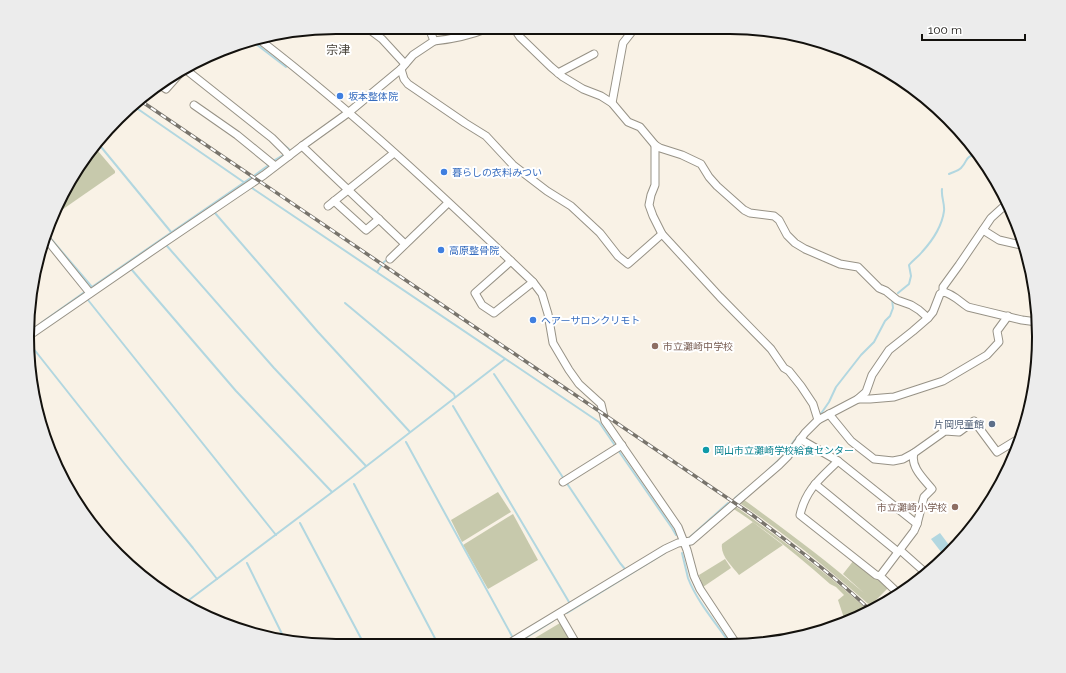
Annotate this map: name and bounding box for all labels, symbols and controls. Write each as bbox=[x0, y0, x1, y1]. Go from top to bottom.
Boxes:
scale bar bbox=[922, 16, 1025, 42]
text: 100 m bbox=[928, 23, 962, 37]
district label: 宗津 bbox=[326, 43, 350, 57]
marker: 坂本整体院 bbox=[335, 91, 345, 101]
place label: 坂本整体院 bbox=[348, 91, 398, 102]
marker: 暮らしの衣料みつい bbox=[439, 167, 449, 177]
place label: 暮らしの衣料みつい bbox=[452, 167, 542, 178]
marker: 高原整骨院 bbox=[436, 245, 446, 255]
place label: 高原整骨院 bbox=[449, 245, 499, 256]
marker: ヘアーサロンクリモト bbox=[528, 315, 538, 325]
place label: ヘアーサロンクリモト bbox=[541, 315, 640, 326]
marker: 市立灘崎中学校 bbox=[650, 341, 660, 351]
place label: 市立灘崎中学校 bbox=[663, 341, 733, 352]
place label: 片岡児童館 bbox=[934, 419, 984, 430]
marker: 片岡児童館 bbox=[987, 419, 997, 429]
marker: 岡山市立灘崎学校給食センター bbox=[701, 445, 711, 455]
place label: 岡山市立灘崎学校給食センター bbox=[714, 445, 854, 456]
place label: 市立灘崎小学校 bbox=[877, 502, 947, 513]
marker: 市立灘崎小学校 bbox=[950, 502, 960, 512]

